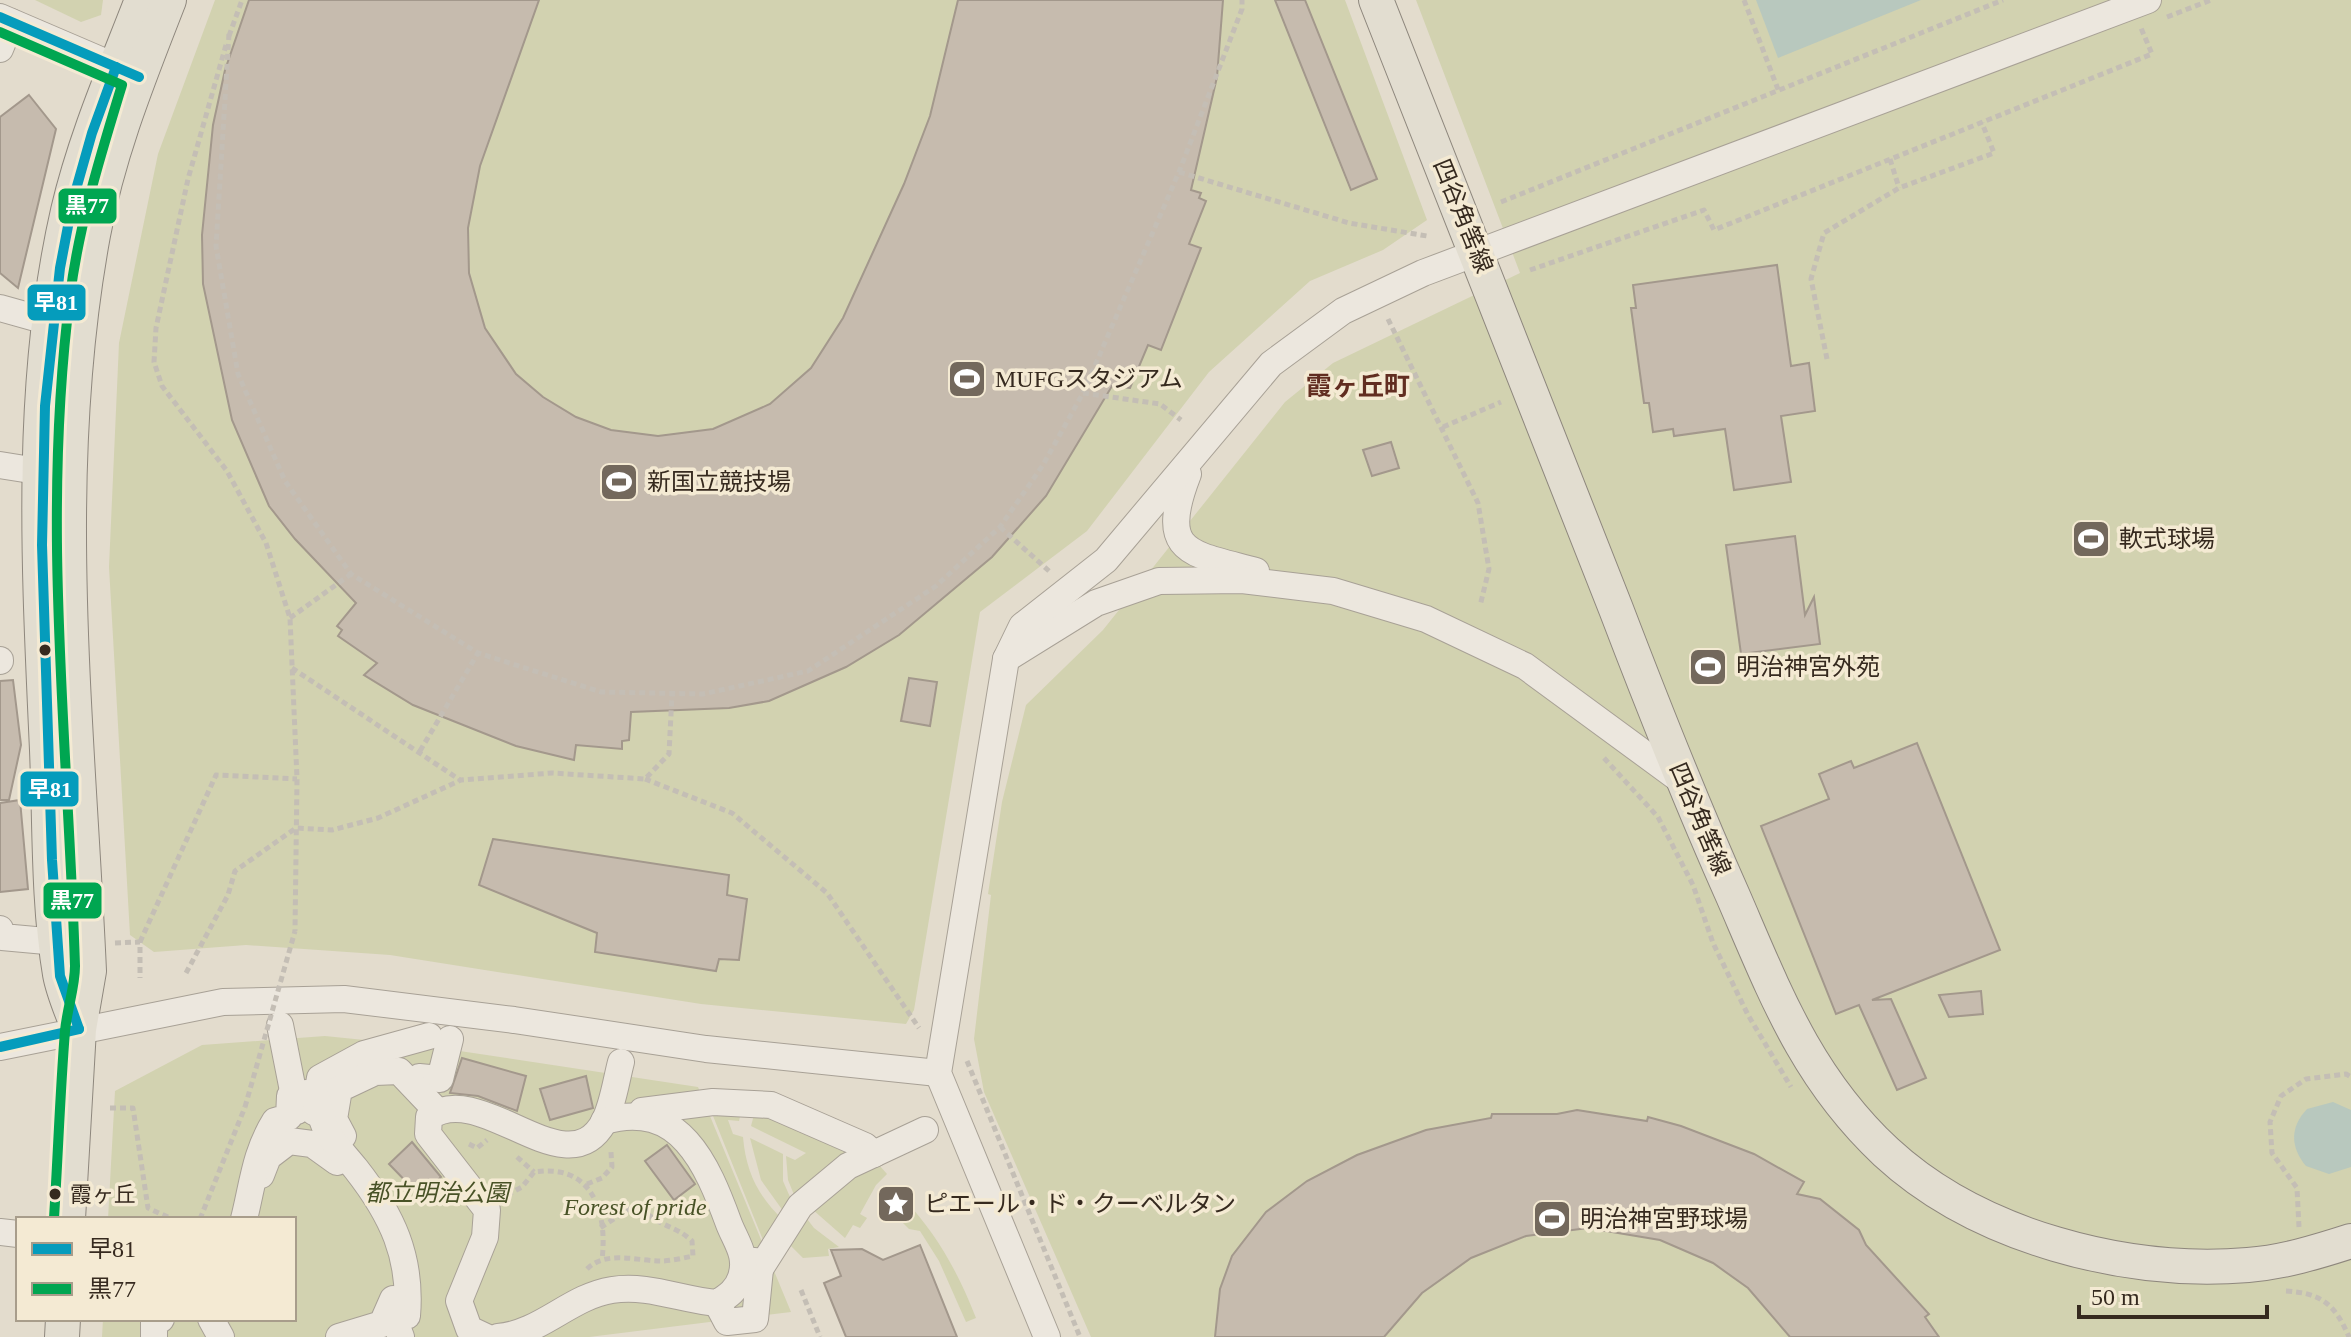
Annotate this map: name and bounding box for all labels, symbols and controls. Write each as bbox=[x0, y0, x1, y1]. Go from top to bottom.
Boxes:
street label: 四谷角筈線 bbox=[1428, 155, 1498, 277]
line badge: 黒77 bbox=[57, 187, 118, 225]
text: 黒77 bbox=[65, 193, 109, 218]
line badge: 早81 bbox=[26, 283, 87, 322]
text: 早81 bbox=[34, 290, 78, 315]
sports icon: MUFGスタジアム bbox=[946, 358, 988, 400]
place label: MUFGスタジアム bbox=[995, 366, 1183, 392]
district label: 霞ヶ丘町 bbox=[1306, 372, 1410, 401]
sports icon: 新国立競技場 bbox=[598, 461, 640, 503]
place label: 新国立競技場 bbox=[647, 469, 791, 495]
sports icon: 軟式球場 bbox=[2070, 518, 2112, 560]
place label: 軟式球場 bbox=[2119, 526, 2215, 552]
unlabelled marker bbox=[37, 642, 53, 658]
sports icon: 明治神宮外苑 bbox=[1687, 646, 1729, 688]
place label: 明治神宮外苑 bbox=[1736, 654, 1880, 680]
street label: 四谷角筈線 bbox=[1665, 759, 1735, 879]
line badge: 早81 bbox=[19, 770, 80, 808]
text: 早81 bbox=[28, 777, 72, 802]
line badge: 黒77 bbox=[42, 881, 103, 920]
text: 黒77 bbox=[50, 888, 94, 913]
park label: 都立明治公園 bbox=[365, 1180, 512, 1206]
place label: 霞ヶ丘 bbox=[70, 1182, 136, 1207]
place icon: ピエール・ド・クーベルタン bbox=[875, 1183, 917, 1225]
marker: 霞ヶ丘 bbox=[47, 1186, 63, 1202]
place label: ピエール・ド・クーベルタン bbox=[924, 1191, 1236, 1217]
park label: Forest of pride bbox=[562, 1194, 707, 1220]
sports icon: 明治神宮野球場 bbox=[1531, 1198, 1573, 1240]
place label: 明治神宮野球場 bbox=[1580, 1206, 1748, 1232]
legend bbox=[16, 1217, 296, 1321]
text: 早81 bbox=[88, 1236, 136, 1262]
scale bar bbox=[2079, 1269, 2267, 1319]
text: 黒77 bbox=[88, 1276, 136, 1302]
text: 50 m bbox=[2091, 1284, 2140, 1310]

